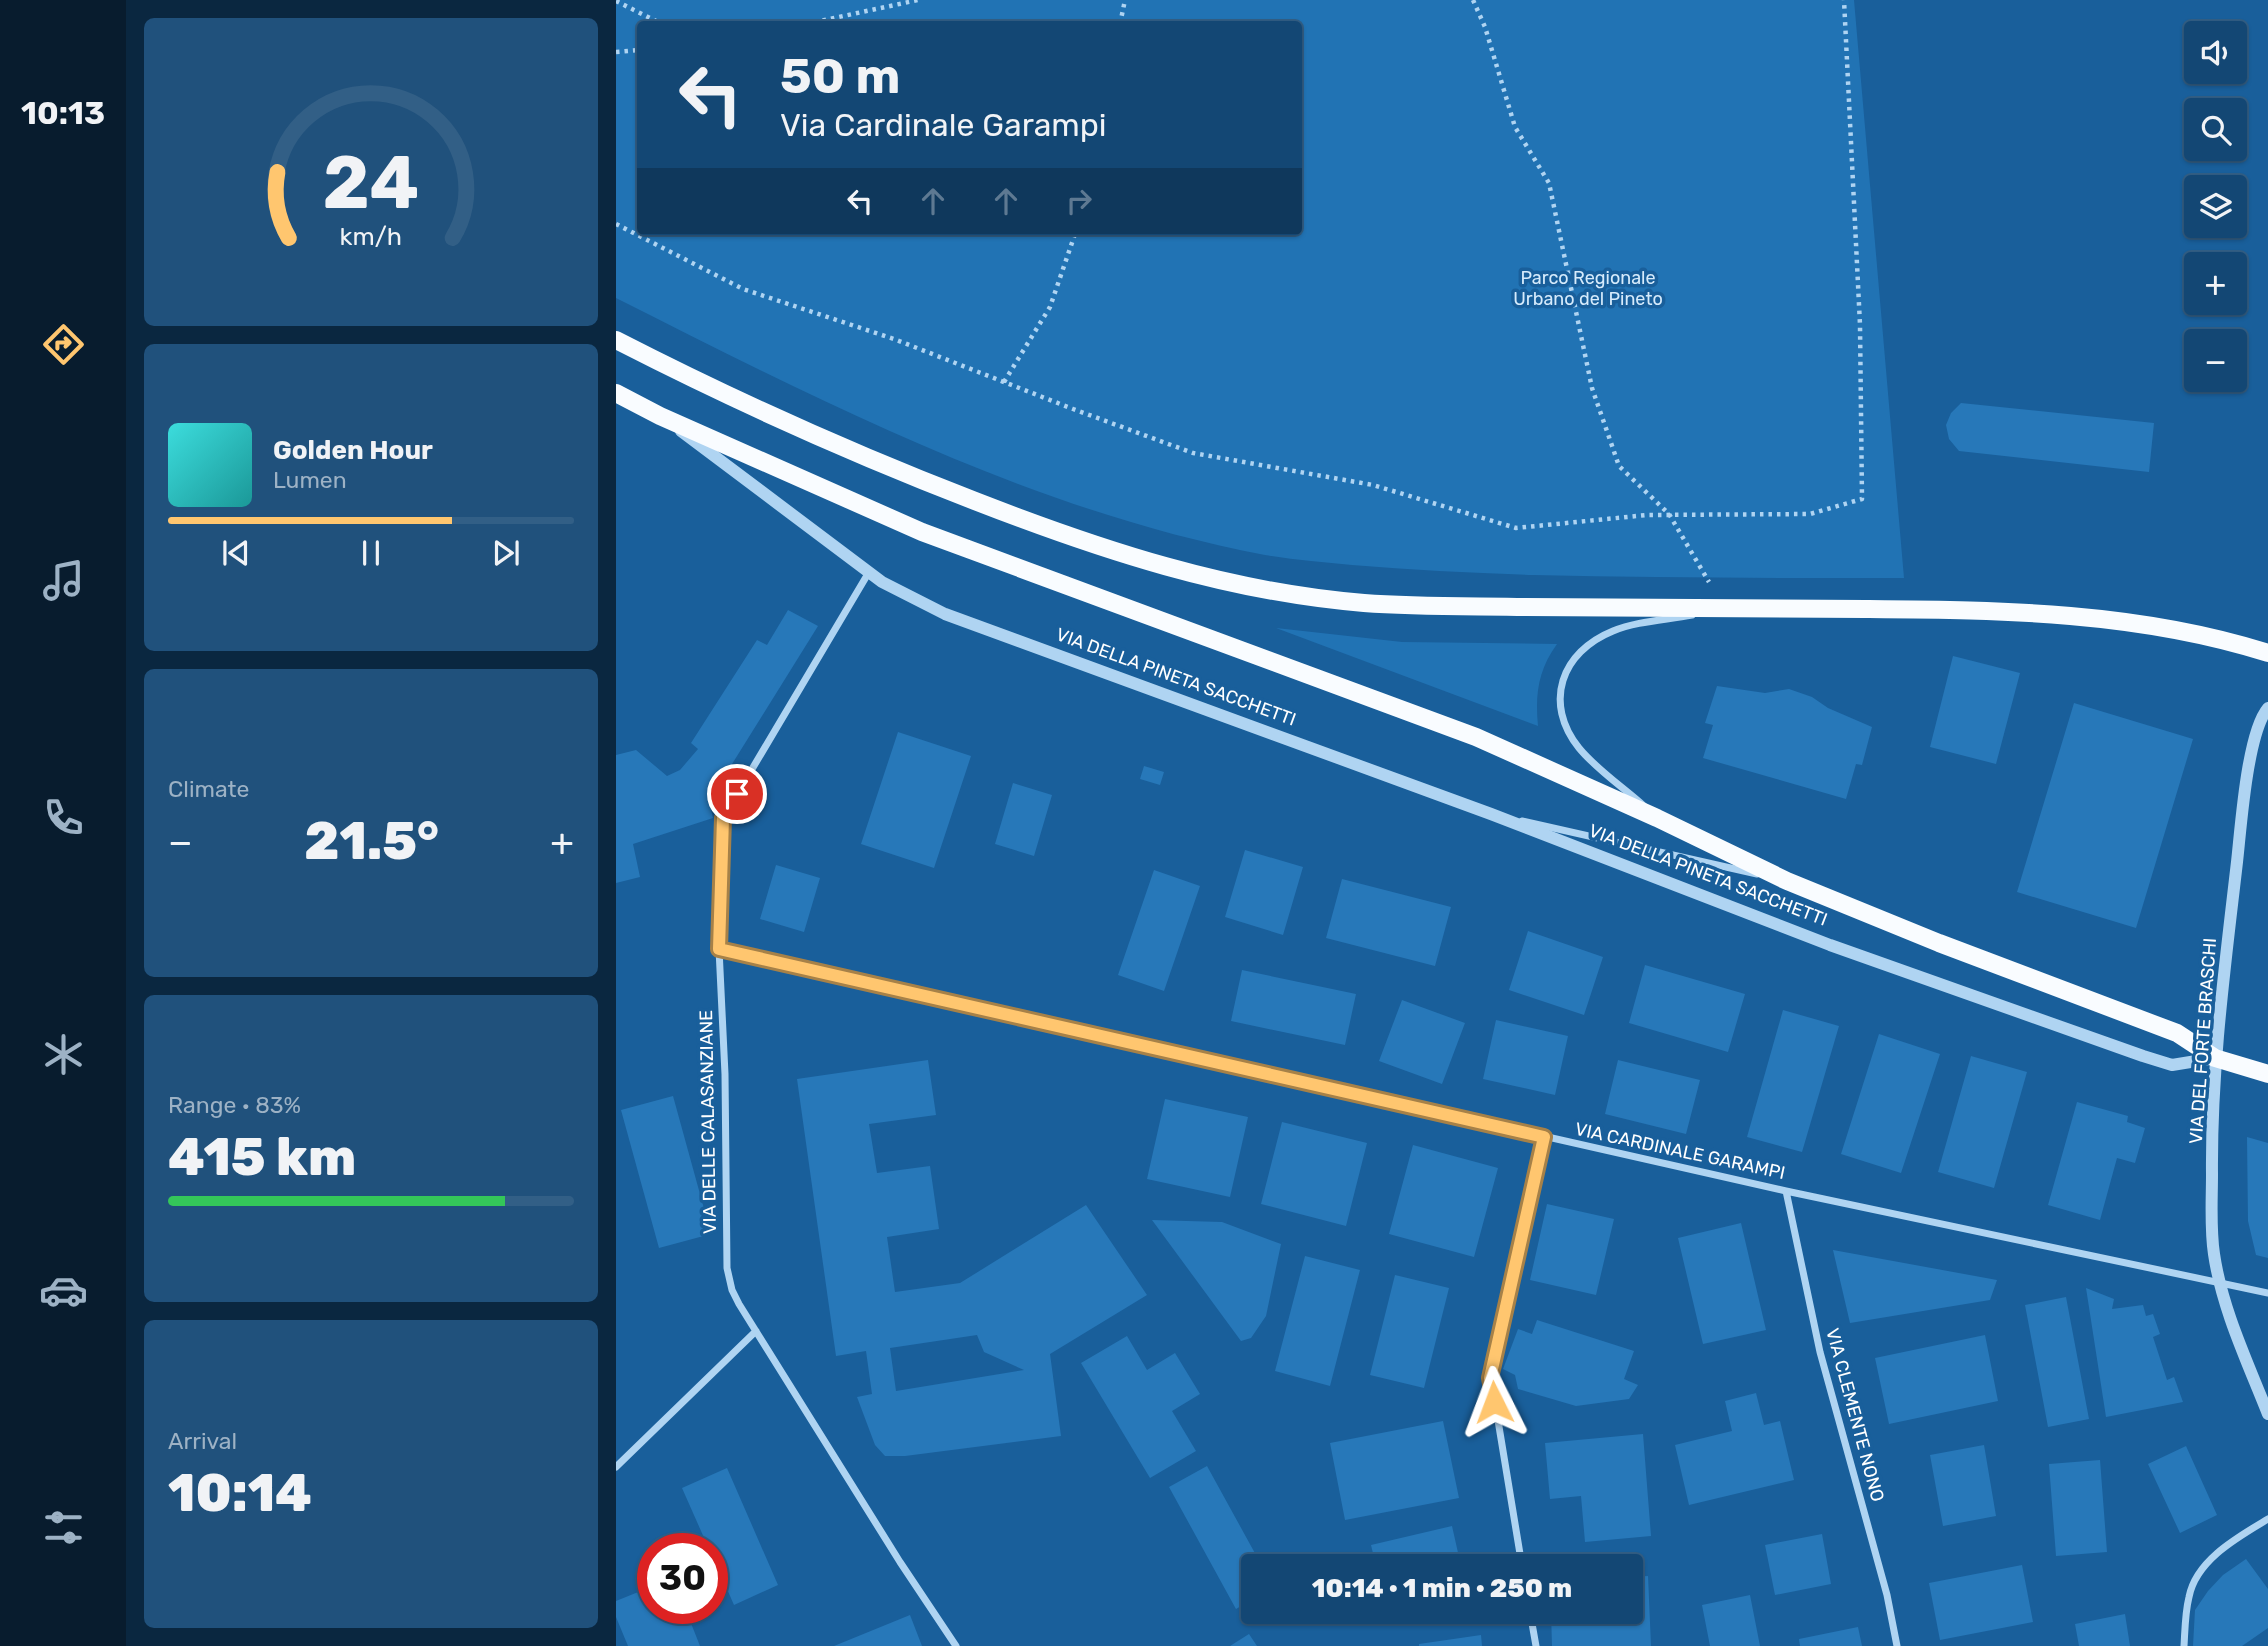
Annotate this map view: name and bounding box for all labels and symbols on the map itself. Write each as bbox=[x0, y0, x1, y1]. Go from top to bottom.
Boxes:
park label: Parco Regionale Urbano del Pineto bbox=[1513, 267, 1663, 310]
street label: VIA DELLA PINETA SACCHETTI bbox=[1053, 623, 1299, 731]
pin bbox=[707, 764, 767, 824]
street label: VIA DELLA PINETA SACCHETTI bbox=[1586, 819, 1830, 931]
street label: VIA DEL FORTE BRASCHI bbox=[2185, 937, 2221, 1145]
street label: VIA DELLE CALASANZIANE bbox=[695, 1010, 721, 1234]
street label: VIA CARDINALE GARAMPI bbox=[1573, 1118, 1787, 1184]
street label: VIA CLEMENTE NONO bbox=[1821, 1326, 1889, 1504]
position arrow bbox=[1457, 1365, 1531, 1439]
speed limit sign: 30 bbox=[637, 1533, 728, 1624]

